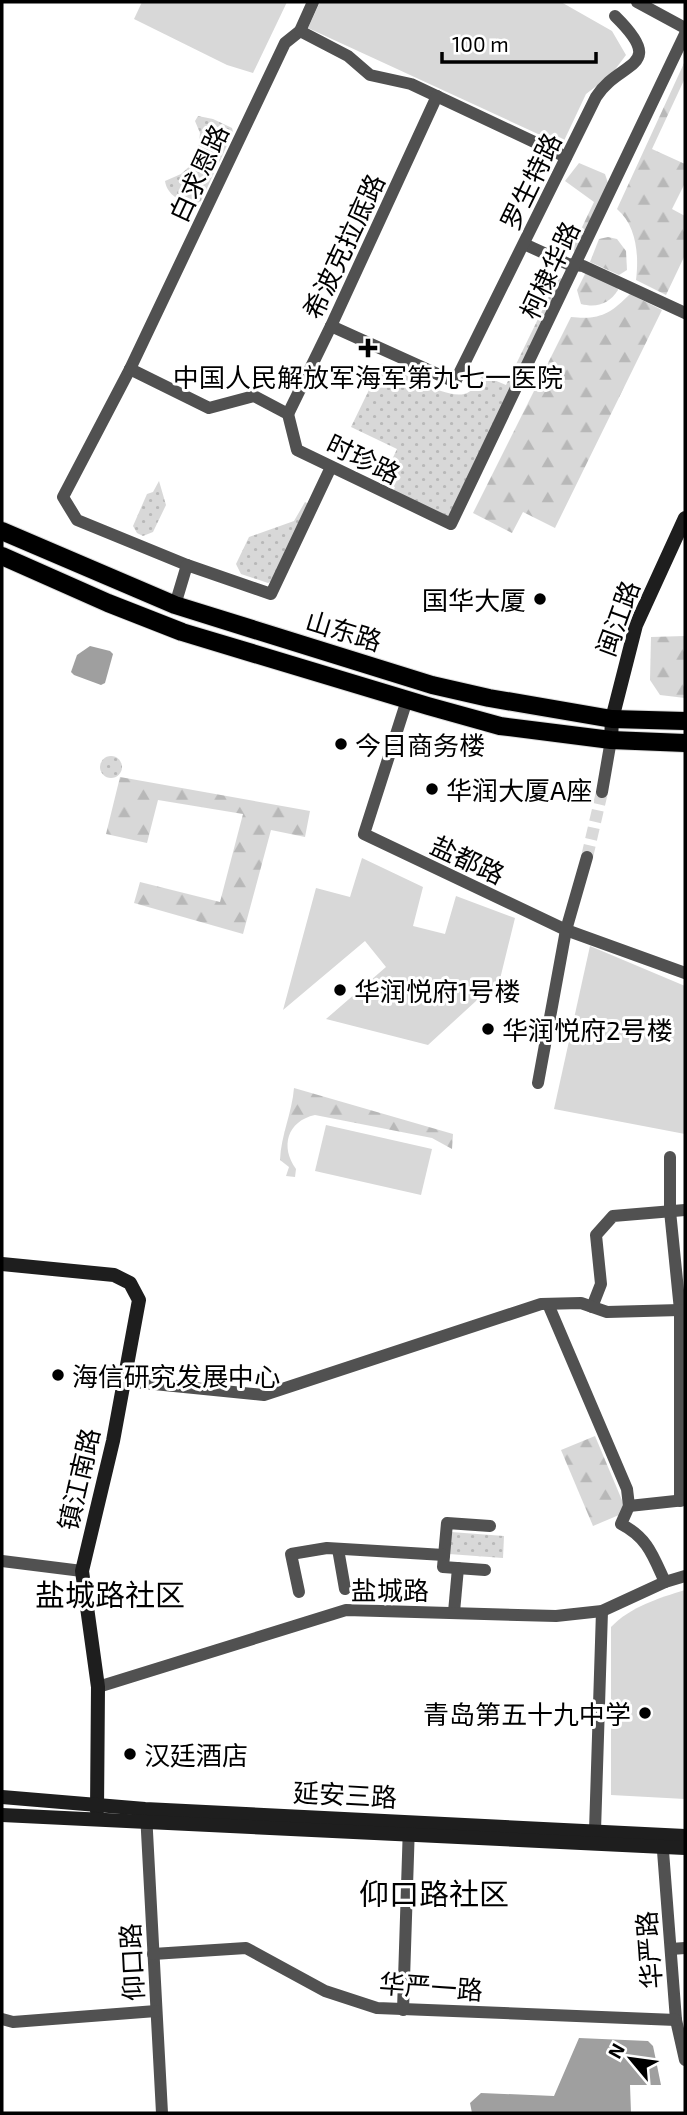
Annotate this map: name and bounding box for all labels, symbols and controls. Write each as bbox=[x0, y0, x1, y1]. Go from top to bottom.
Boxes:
scale bar bbox=[442, 21, 596, 65]
text: 100 m bbox=[452, 31, 509, 56]
street label: 白求恩路 bbox=[162, 119, 234, 227]
street label: 罗生特路 bbox=[493, 127, 567, 235]
street label: 希波克拉底路 bbox=[296, 169, 390, 323]
street label: 柯棣华路 bbox=[513, 216, 585, 324]
marker: 中国人民解放军海军第九七一医院 bbox=[358, 338, 378, 358]
place label: 中国人民解放军海军第九七一医院 bbox=[173, 361, 563, 392]
street label: 时珍路 bbox=[322, 427, 406, 489]
street label: 闽江路 bbox=[589, 576, 645, 660]
place label: 国华大厦 bbox=[422, 584, 526, 615]
marker: 国华大厦 bbox=[532, 591, 548, 607]
street label: 山东路 bbox=[302, 604, 386, 656]
place label: 今日商务楼 bbox=[355, 729, 485, 760]
marker: 今日商务楼 bbox=[333, 736, 349, 752]
place label: 华润大厦A座 bbox=[446, 774, 592, 805]
marker: 华润大厦A座 bbox=[424, 781, 440, 797]
street label: 盐都路 bbox=[426, 828, 510, 890]
place label: 华润悦府1号楼 bbox=[354, 975, 520, 1006]
marker: 华润悦府1号楼 bbox=[332, 982, 348, 998]
place label: 华润悦府2号楼 bbox=[502, 1014, 673, 1045]
marker: 华润悦府2号楼 bbox=[480, 1021, 496, 1037]
place label: 海信研究发展中心 bbox=[72, 1360, 280, 1391]
marker: 海信研究发展中心 bbox=[50, 1367, 66, 1383]
street label: 镇江南路 bbox=[51, 1425, 105, 1533]
street label: 盐城路 bbox=[351, 1574, 429, 1605]
district label: 盐城路社区 bbox=[35, 1576, 185, 1612]
place label: 青岛第五十九中学 bbox=[423, 1698, 631, 1729]
marker: 青岛第五十九中学 bbox=[637, 1705, 653, 1721]
place label: 汉廷酒店 bbox=[144, 1739, 248, 1770]
marker: 汉廷酒店 bbox=[122, 1746, 138, 1762]
street label: 延安三路 bbox=[292, 1776, 398, 1812]
district label: 仰口路社区 bbox=[359, 1875, 509, 1911]
street label: 华严路 bbox=[630, 1910, 666, 1990]
street label: 仰口路 bbox=[113, 1922, 149, 2002]
street label: 华严一路 bbox=[378, 1967, 484, 2005]
north arrow bbox=[596, 2024, 666, 2094]
text: N bbox=[602, 2039, 629, 2062]

